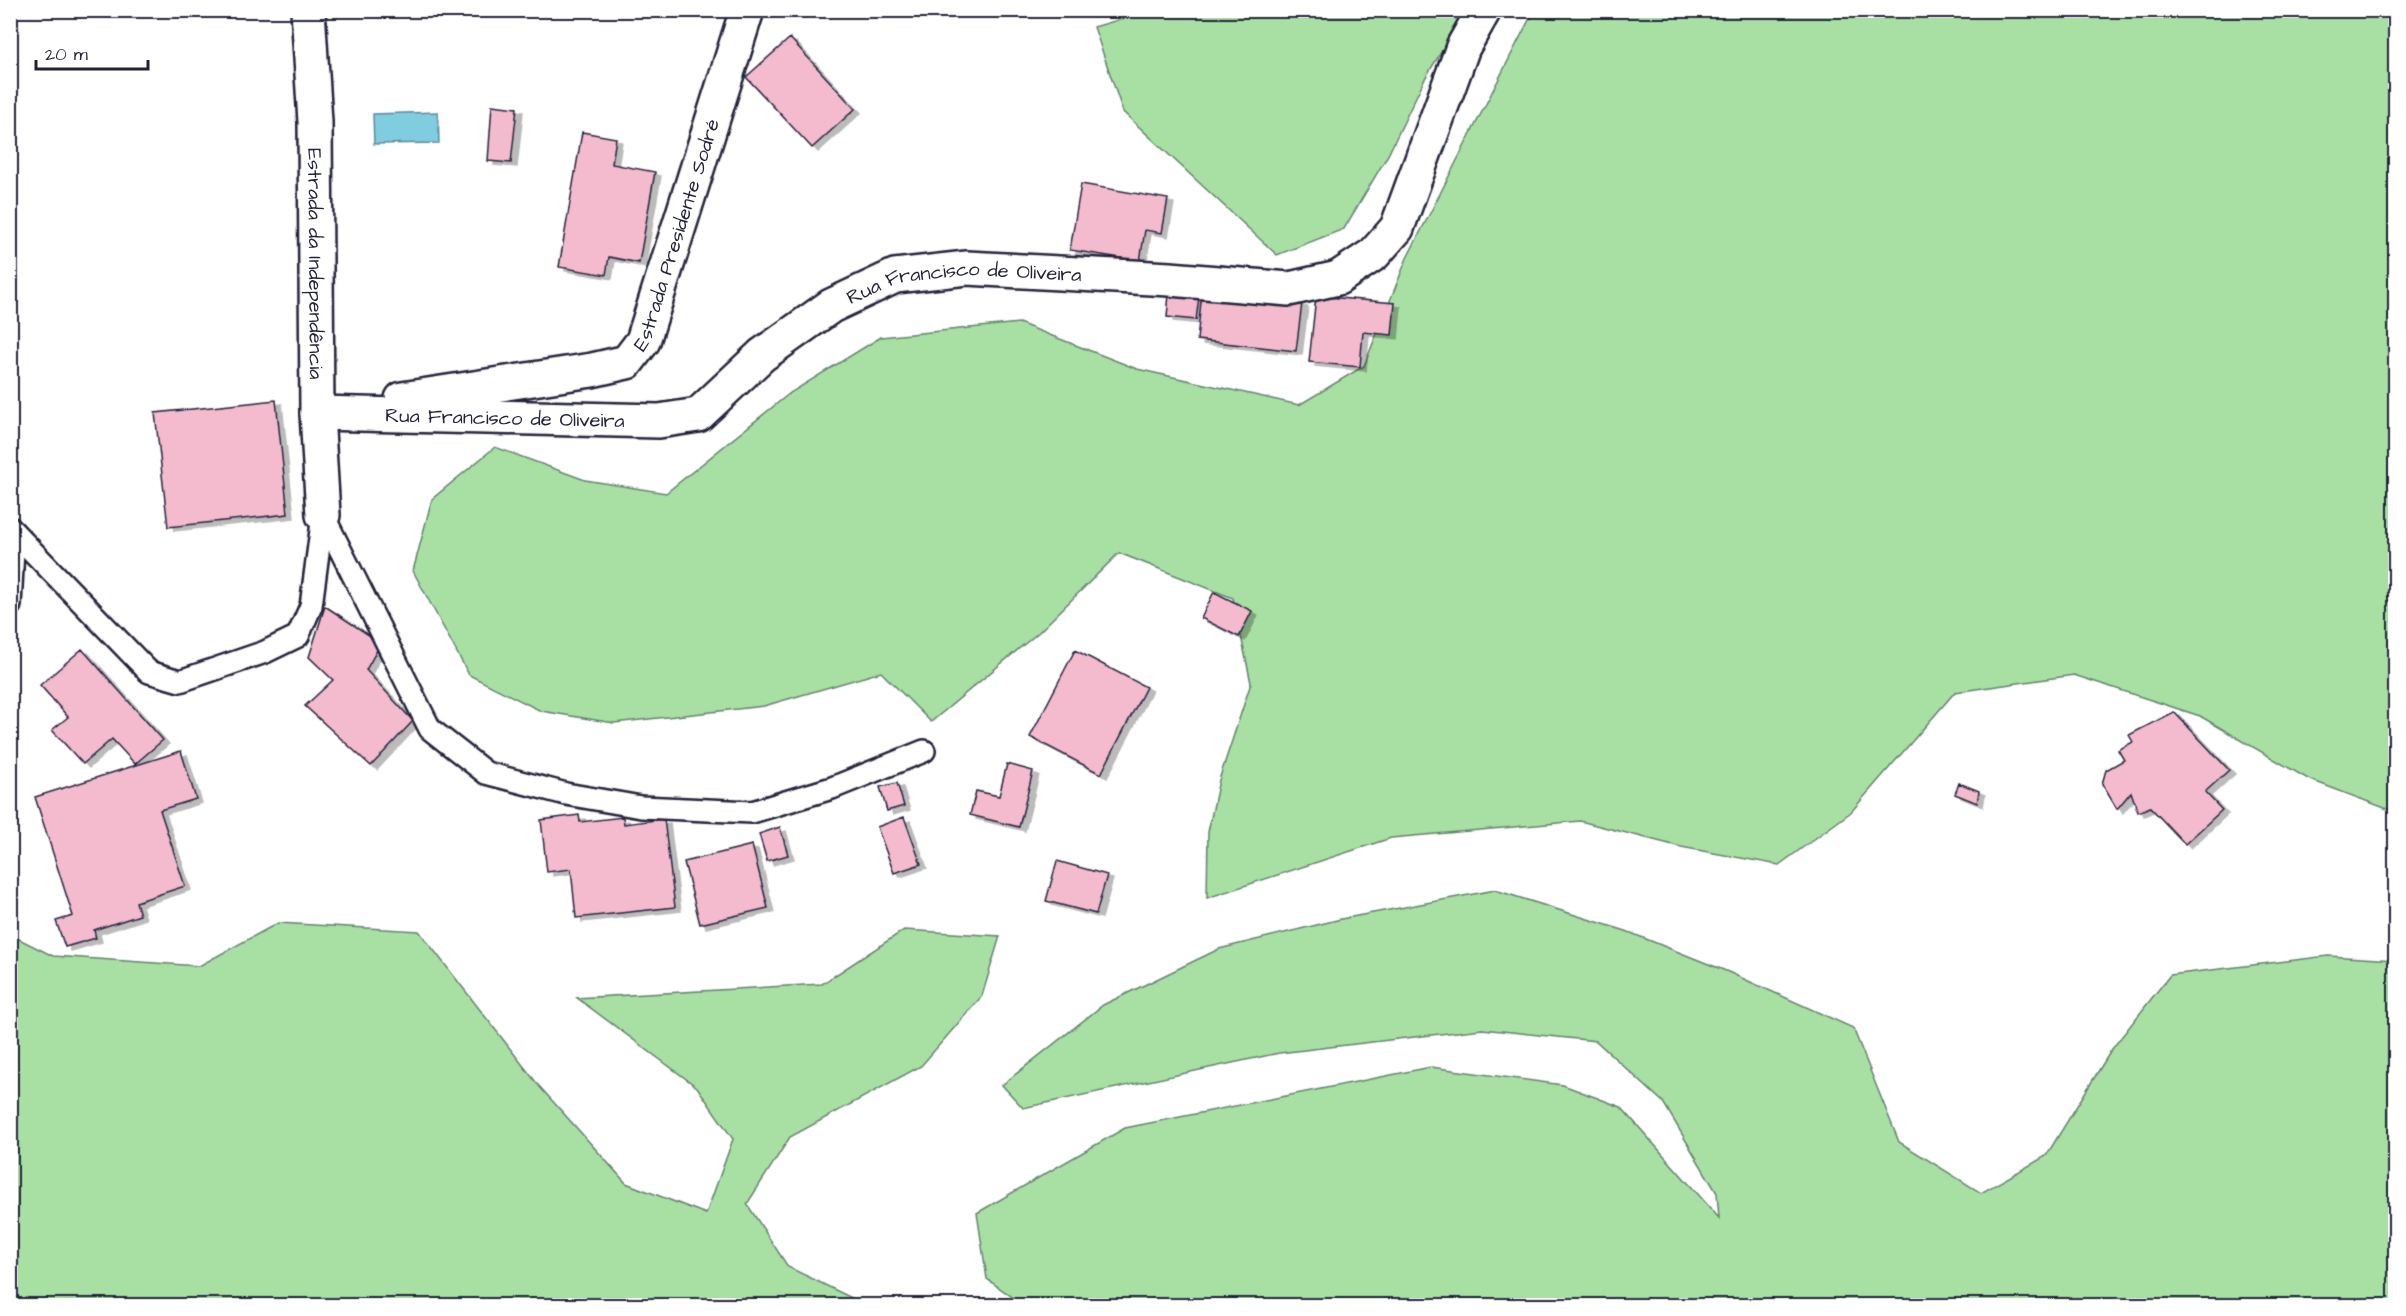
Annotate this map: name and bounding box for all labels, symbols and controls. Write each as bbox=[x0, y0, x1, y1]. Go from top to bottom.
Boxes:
scale bar bbox=[36, 33, 148, 71]
text: 20 m bbox=[45, 42, 88, 67]
street label: Estrada Presidente Sodré bbox=[627, 115, 727, 358]
street label: Estrada da Independência bbox=[300, 148, 330, 379]
street label: Rua Francisco de Oliveira bbox=[842, 255, 1082, 312]
street label: Rua Francisco de Oliveira bbox=[385, 402, 625, 435]

